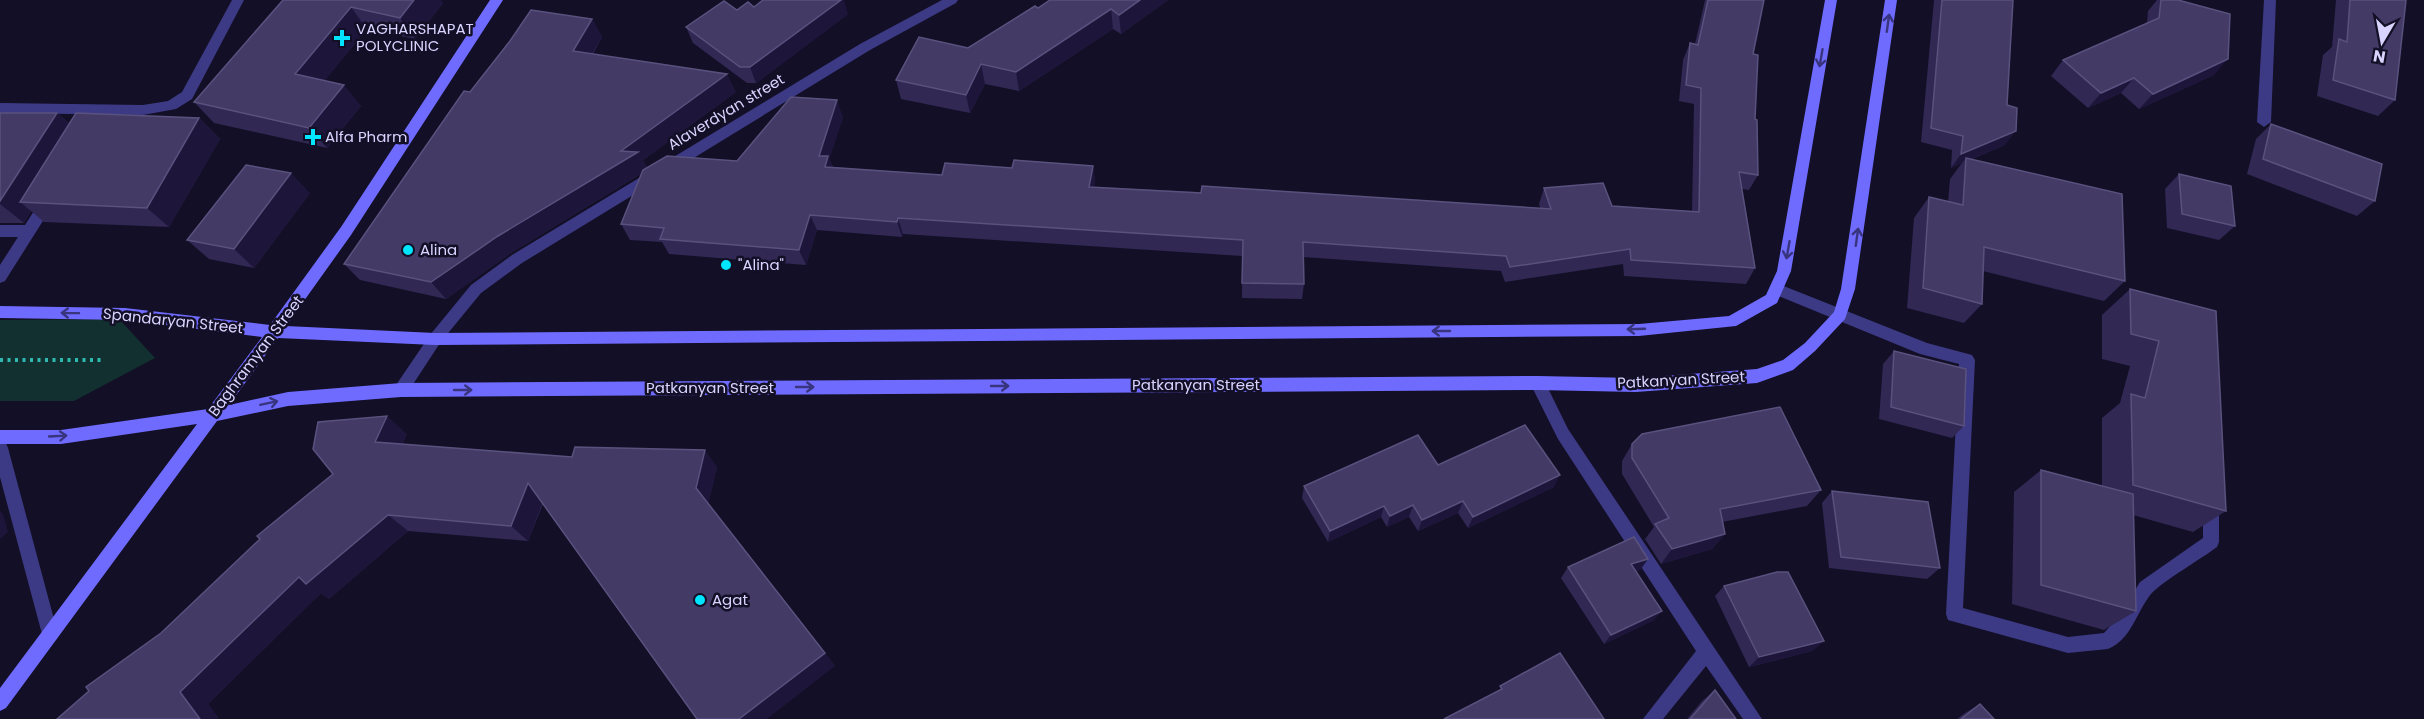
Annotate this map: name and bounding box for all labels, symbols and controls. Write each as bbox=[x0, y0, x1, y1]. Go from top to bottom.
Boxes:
north arrow bbox=[2352, 12, 2412, 72]
one-way arrow bbox=[1882, 14, 1893, 34]
place label: VAGHARSHAPAT POLYCLINIC bbox=[356, 18, 474, 56]
marker: VAGHARSHAPAT POLYCLINIC bbox=[333, 29, 351, 47]
text: N bbox=[2372, 44, 2387, 69]
one-way arrow bbox=[1815, 47, 1826, 67]
street label: Alaverdyan street bbox=[664, 68, 788, 155]
place label: Alfa Pharm bbox=[325, 126, 407, 147]
marker: Alfa Pharm bbox=[306, 130, 320, 144]
one-way arrow bbox=[1851, 228, 1862, 248]
place label: Alina bbox=[420, 239, 457, 260]
one-way arrow bbox=[1782, 239, 1793, 259]
marker: Alina bbox=[401, 243, 415, 257]
place label: "Alina" bbox=[738, 254, 784, 275]
marker: "Alina" bbox=[719, 258, 733, 272]
street label: Baghramyan Street bbox=[203, 291, 308, 420]
street label: Spandaryan Street bbox=[102, 303, 244, 338]
one-way arrow bbox=[60, 307, 80, 319]
one-way arrow bbox=[1626, 324, 1646, 335]
one-way arrow bbox=[1431, 325, 1451, 337]
street label: Patkanyan Street bbox=[1617, 366, 1745, 393]
street label: Patkanyan Street bbox=[1132, 374, 1260, 395]
street label: Patkanyan Street bbox=[646, 377, 774, 398]
one-way arrow bbox=[990, 380, 1010, 392]
one-way arrow bbox=[795, 381, 815, 393]
one-way arrow bbox=[453, 384, 473, 396]
one-way arrow bbox=[259, 397, 278, 408]
one-way arrow bbox=[48, 431, 68, 442]
place label: Agat bbox=[712, 589, 748, 610]
marker: Agat bbox=[693, 593, 707, 607]

